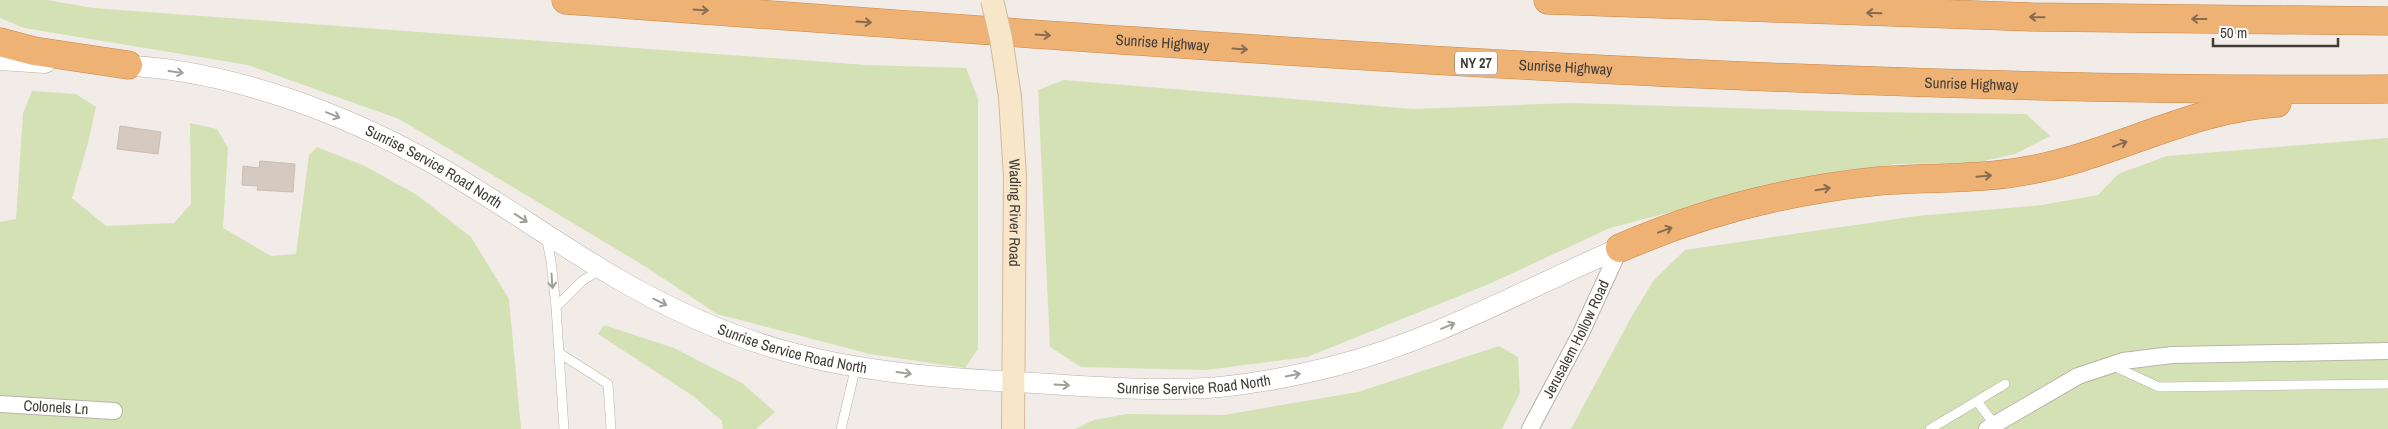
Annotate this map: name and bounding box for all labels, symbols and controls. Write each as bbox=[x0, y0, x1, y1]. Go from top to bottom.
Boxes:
one-way arrow bbox=[693, 5, 709, 14]
one-way arrow bbox=[1867, 8, 1883, 17]
one-way arrow bbox=[2029, 12, 2046, 22]
one-way arrow bbox=[2192, 14, 2208, 24]
scale bar bbox=[2213, 15, 2338, 47]
one-way arrow bbox=[855, 17, 871, 26]
text: 50 m bbox=[2220, 22, 2247, 43]
street label: Sunrise Highway bbox=[1115, 29, 1211, 56]
one-way arrow bbox=[1035, 30, 1051, 39]
one-way arrow bbox=[1232, 44, 1248, 53]
road number: NY 27 bbox=[1455, 52, 1497, 74]
street label: Sunrise Highway bbox=[1518, 54, 1614, 80]
one-way arrow bbox=[168, 67, 184, 77]
street label: Sunrise Highway bbox=[1924, 72, 2019, 95]
one-way arrow bbox=[325, 111, 340, 120]
street label: Sunrise Service Road North bbox=[362, 120, 506, 213]
one-way arrow bbox=[2111, 139, 2127, 148]
street label: Wading River Road bbox=[1004, 158, 1026, 267]
one-way arrow bbox=[1976, 172, 1992, 181]
one-way arrow bbox=[1814, 184, 1830, 194]
one-way arrow bbox=[514, 213, 528, 223]
one-way arrow bbox=[1657, 225, 1673, 234]
one-way arrow bbox=[548, 273, 557, 289]
street label: Jerusalem Hollow Road bbox=[1537, 276, 1614, 402]
one-way arrow bbox=[652, 298, 667, 307]
street label: Sunrise Service Road North bbox=[715, 318, 868, 378]
one-way arrow bbox=[1440, 321, 1455, 330]
one-way arrow bbox=[896, 368, 912, 378]
street label: Sunrise Service Road North bbox=[1116, 369, 1272, 399]
one-way arrow bbox=[1285, 369, 1301, 379]
one-way arrow bbox=[1054, 380, 1070, 389]
street label: Colonels Ln bbox=[23, 394, 89, 419]

